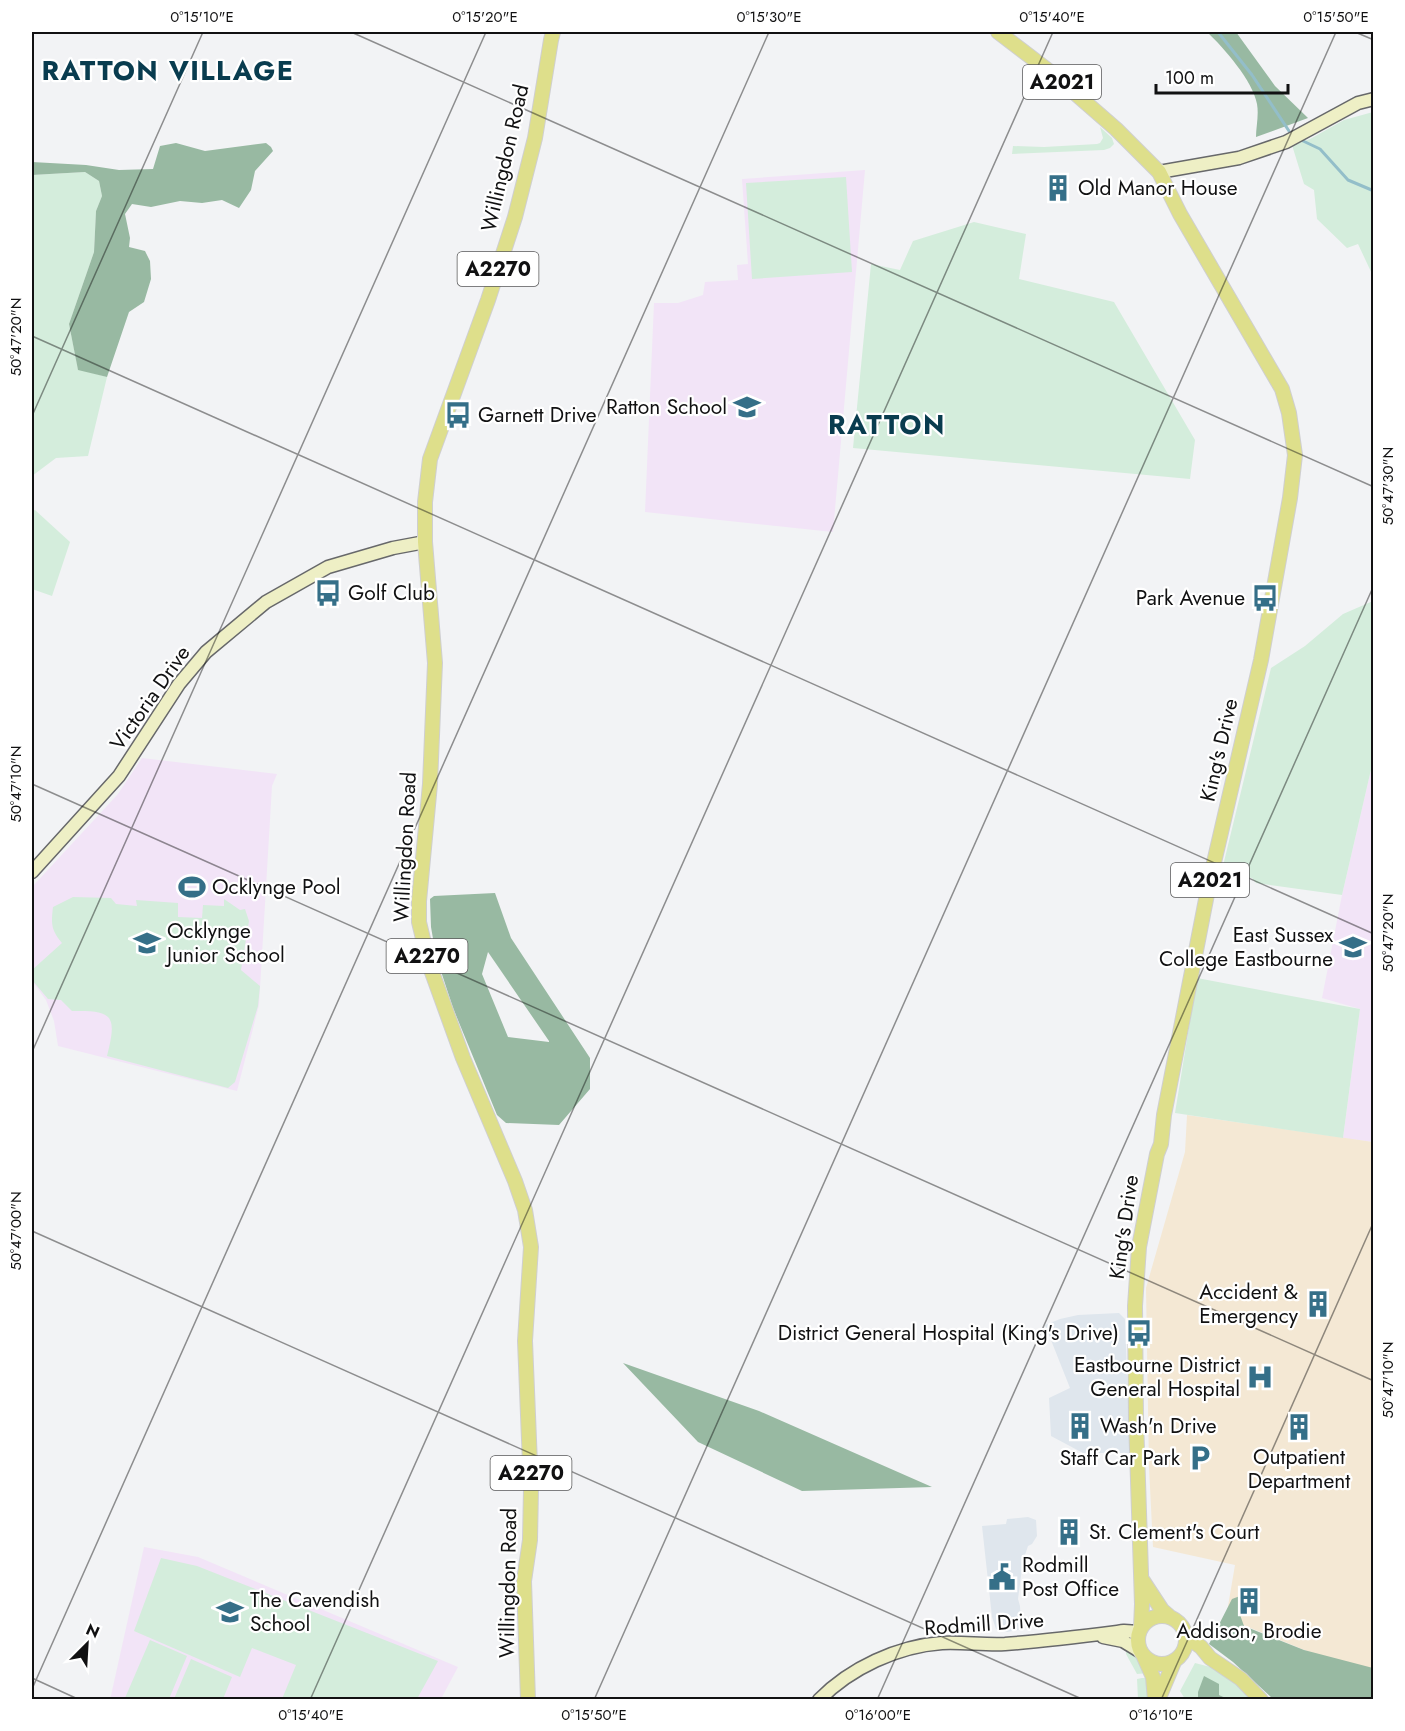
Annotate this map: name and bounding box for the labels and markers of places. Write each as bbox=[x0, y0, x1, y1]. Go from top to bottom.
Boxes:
building icon: Old Manor House bbox=[1043, 173, 1073, 203]
place label: Old Manor House bbox=[1078, 173, 1238, 203]
place label: Ratton School bbox=[606, 392, 727, 422]
school or university icon: Ratton School bbox=[732, 392, 762, 422]
bus stop icon: Garnett Drive bbox=[443, 400, 473, 430]
place label: Garnett Drive bbox=[478, 400, 597, 430]
bus stop icon: Golf Club bbox=[313, 578, 343, 608]
place label: Golf Club bbox=[348, 578, 435, 608]
place label: Park Avenue bbox=[1136, 583, 1245, 613]
bus stop icon: Park Avenue bbox=[1250, 583, 1280, 613]
sports icon: Ocklynge Pool bbox=[177, 872, 207, 902]
place label: Ocklynge Pool bbox=[212, 872, 341, 902]
place label: Ocklynge Junior School bbox=[164, 916, 285, 970]
place label: East Sussex College Eastbourne bbox=[1159, 920, 1333, 974]
school or university icon: Ocklynge Junior School bbox=[132, 928, 162, 958]
school or university icon: East Sussex College Eastbourne bbox=[1338, 932, 1368, 962]
place label: Accident & Emergency bbox=[1199, 1277, 1299, 1331]
building icon: Accident & Emergency bbox=[1303, 1289, 1333, 1319]
place label: District General Hospital (King's Drive) bbox=[778, 1318, 1119, 1348]
bus stop icon: District General Hospital (King's Drive) bbox=[1124, 1318, 1154, 1348]
place label: Eastbourne District General Hospital bbox=[1074, 1350, 1240, 1404]
hospital icon: Eastbourne District General Hospital bbox=[1245, 1362, 1275, 1392]
building icon: Wash'n Drive bbox=[1065, 1411, 1095, 1441]
place label: Wash'n Drive bbox=[1100, 1411, 1217, 1441]
building icon: Outpatient Department bbox=[1284, 1412, 1314, 1442]
place label: Outpatient Department bbox=[1248, 1442, 1350, 1496]
place label: Staff Car Park bbox=[1060, 1443, 1181, 1473]
parking icon: Staff Car Park bbox=[1185, 1443, 1215, 1473]
building icon: St. Clement's Court bbox=[1054, 1517, 1084, 1547]
place label: St. Clement's Court bbox=[1089, 1517, 1259, 1547]
place label: Rodmill Post Office bbox=[1022, 1550, 1119, 1604]
public building icon: Rodmill Post Office bbox=[987, 1562, 1017, 1592]
place label: The Cavendish School bbox=[250, 1585, 380, 1639]
building icon: Addison, Brodie bbox=[1234, 1586, 1264, 1616]
school or university icon: The Cavendish School bbox=[215, 1597, 245, 1627]
place label: Addison, Brodie bbox=[1176, 1616, 1322, 1646]

